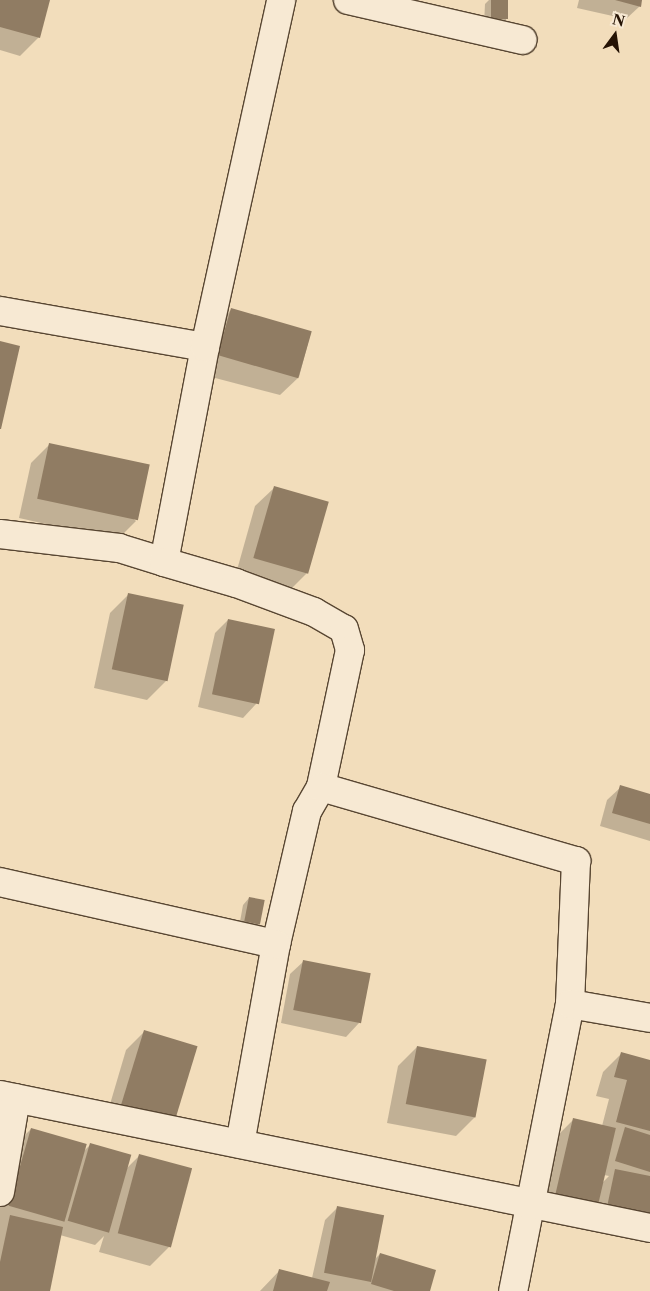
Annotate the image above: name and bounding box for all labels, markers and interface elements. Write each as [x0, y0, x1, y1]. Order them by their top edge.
north arrow [590, 10, 640, 60]
text: N [611, 10, 627, 31]

